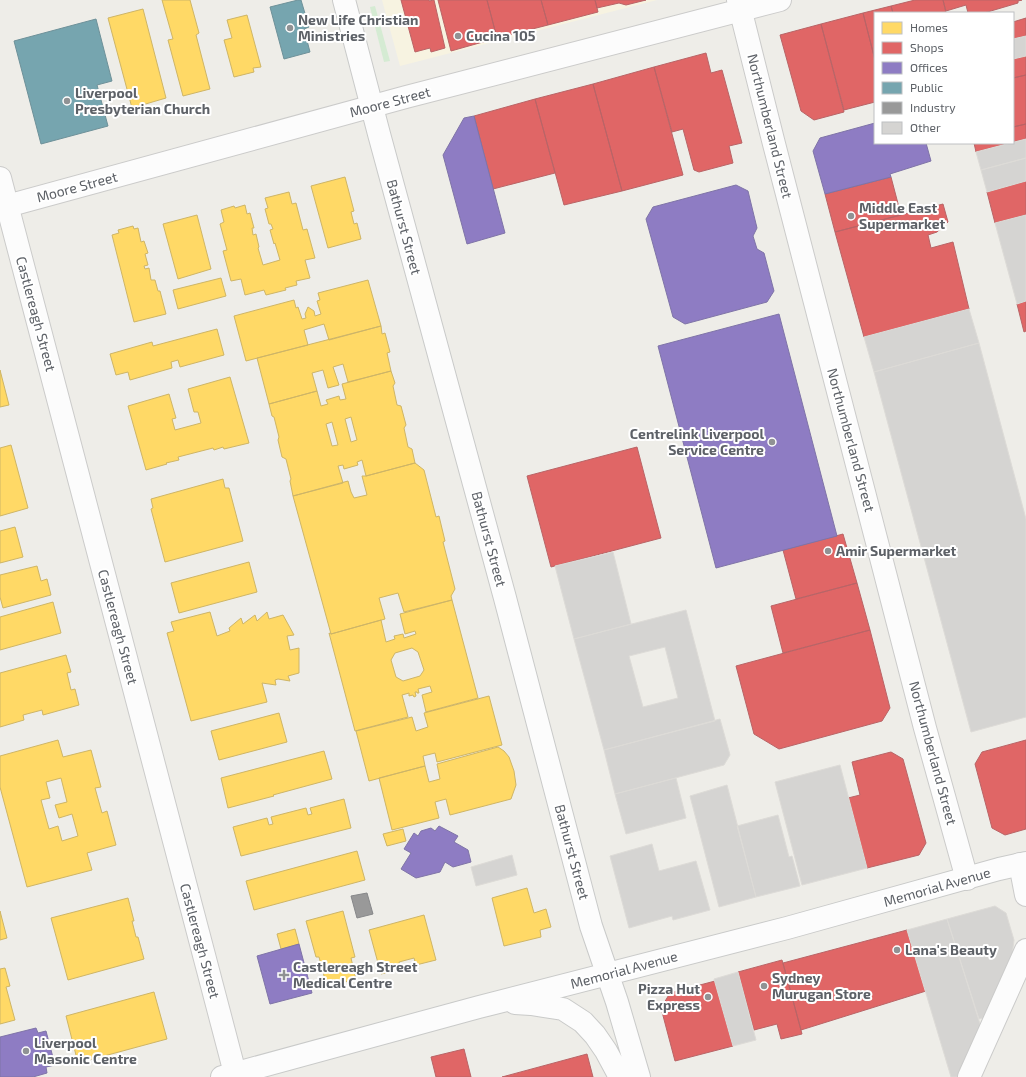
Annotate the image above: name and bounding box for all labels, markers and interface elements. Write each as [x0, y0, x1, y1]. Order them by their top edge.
place label: New Life Christian Ministries [298, 11, 418, 44]
legend [874, 12, 1014, 144]
text: Homes [910, 20, 948, 34]
marker: New Life Christian Ministries [285, 23, 295, 33]
place label: Cucina 105 [466, 27, 536, 44]
marker: Cucina 105 [453, 31, 463, 41]
text: Shops [910, 40, 944, 54]
street label: Northumberland Street [744, 52, 797, 200]
text: Offices [910, 60, 947, 74]
text: Public [910, 80, 943, 94]
street label: Moore Street [348, 83, 432, 120]
place label: Liverpool Presbyterian Church [75, 84, 210, 117]
marker: Liverpool Presbyterian Church [62, 96, 72, 106]
text: Industry [910, 100, 956, 114]
text: Other [910, 120, 941, 134]
street label: Moore Street [35, 168, 119, 205]
street label: Bathurst Street [384, 177, 425, 276]
place label: Middle East Supermarket [859, 199, 946, 232]
marker: Middle East Supermarket [846, 211, 856, 221]
street label: Castlereagh Street [13, 254, 60, 373]
street label: Northumberland Street [824, 366, 879, 514]
place label: Centrelink Liverpool Service Centre [630, 425, 764, 458]
marker: Centrelink Liverpool Service Centre [767, 437, 777, 447]
street label: Bathurst Street [469, 489, 510, 588]
place label: Amir Supermarket [836, 542, 957, 559]
marker: Amir Supermarket [823, 546, 833, 556]
street label: Castlereagh Street [95, 567, 142, 686]
street label: Northumberland Street [906, 679, 961, 827]
street label: Bathurst Street [552, 802, 593, 901]
street label: Memorial Avenue [882, 863, 992, 910]
street label: Castlereagh Street [177, 881, 224, 1000]
place label: Lana's Beauty [905, 941, 997, 958]
marker: Lana's Beauty [892, 945, 902, 955]
street label: Memorial Avenue [568, 947, 679, 992]
place label: Castlereagh Street Medical Centre [293, 958, 418, 991]
marker: Castlereagh Street Medical Centre [278, 969, 290, 981]
place label: Sydney Murugan Store [772, 969, 871, 1002]
place label: Pizza Hut Express [638, 980, 700, 1013]
marker: Sydney Murugan Store [759, 981, 769, 991]
marker: Pizza Hut Express [703, 992, 713, 1002]
place label: Liverpool Masonic Centre [34, 1034, 137, 1067]
marker: Liverpool Masonic Centre [21, 1046, 31, 1056]

